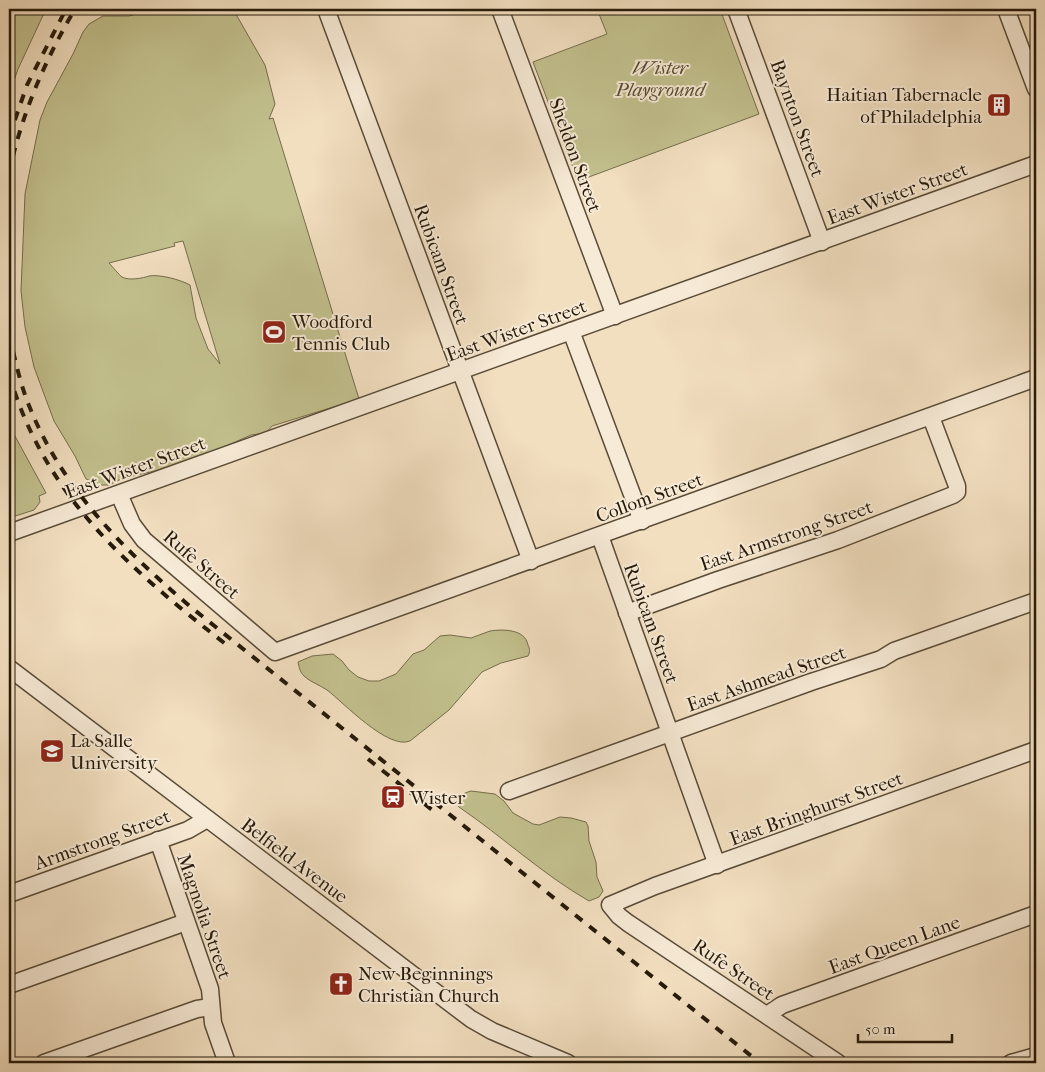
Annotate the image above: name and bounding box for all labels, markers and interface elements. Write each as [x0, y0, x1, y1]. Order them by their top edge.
park label: Wister Playground [614, 57, 707, 101]
street label: Baynton Street [766, 57, 829, 180]
place label: Haitian Tabernacle of Philadelphia [826, 84, 982, 128]
building icon: Haitian Tabernacle of Philadelphia [986, 92, 1012, 118]
street label: Sheldon Street [544, 95, 606, 216]
street label: East Wister Street [824, 158, 971, 230]
street label: Rubicam Street [409, 201, 473, 328]
street label: East Wister Street [443, 295, 590, 367]
place label: Woodford Tennis Club [291, 311, 390, 355]
sports icon: Woodford Tennis Club [261, 319, 287, 345]
street label: East Wister Street [62, 432, 209, 504]
street label: Collom Street [593, 468, 706, 527]
street label: East Armstrong Street [697, 496, 876, 576]
street label: Rufe Street [159, 526, 244, 604]
street label: Rubicam Street [619, 560, 683, 687]
street label: East Ashmead Street [684, 641, 849, 716]
place label: La Salle University [70, 730, 158, 774]
school or university icon: La Salle University [39, 738, 65, 764]
street label: East Bringhurst Street [727, 767, 906, 851]
station icon: Wister [380, 784, 406, 810]
place label: Wister [409, 787, 466, 809]
street label: Armstrong Street [31, 805, 173, 875]
street label: Belfield Avenue [237, 814, 352, 908]
street label: Magnolia Street [172, 851, 236, 982]
street label: East Queen Lane [826, 911, 963, 979]
street label: Rufe Street [688, 934, 779, 1005]
place label: New Beginnings Christian Church [358, 963, 500, 1007]
church icon: New Beginnings Christian Church [328, 971, 354, 997]
scale bar [858, 1012, 951, 1044]
text: 50 m [865, 1020, 896, 1038]

